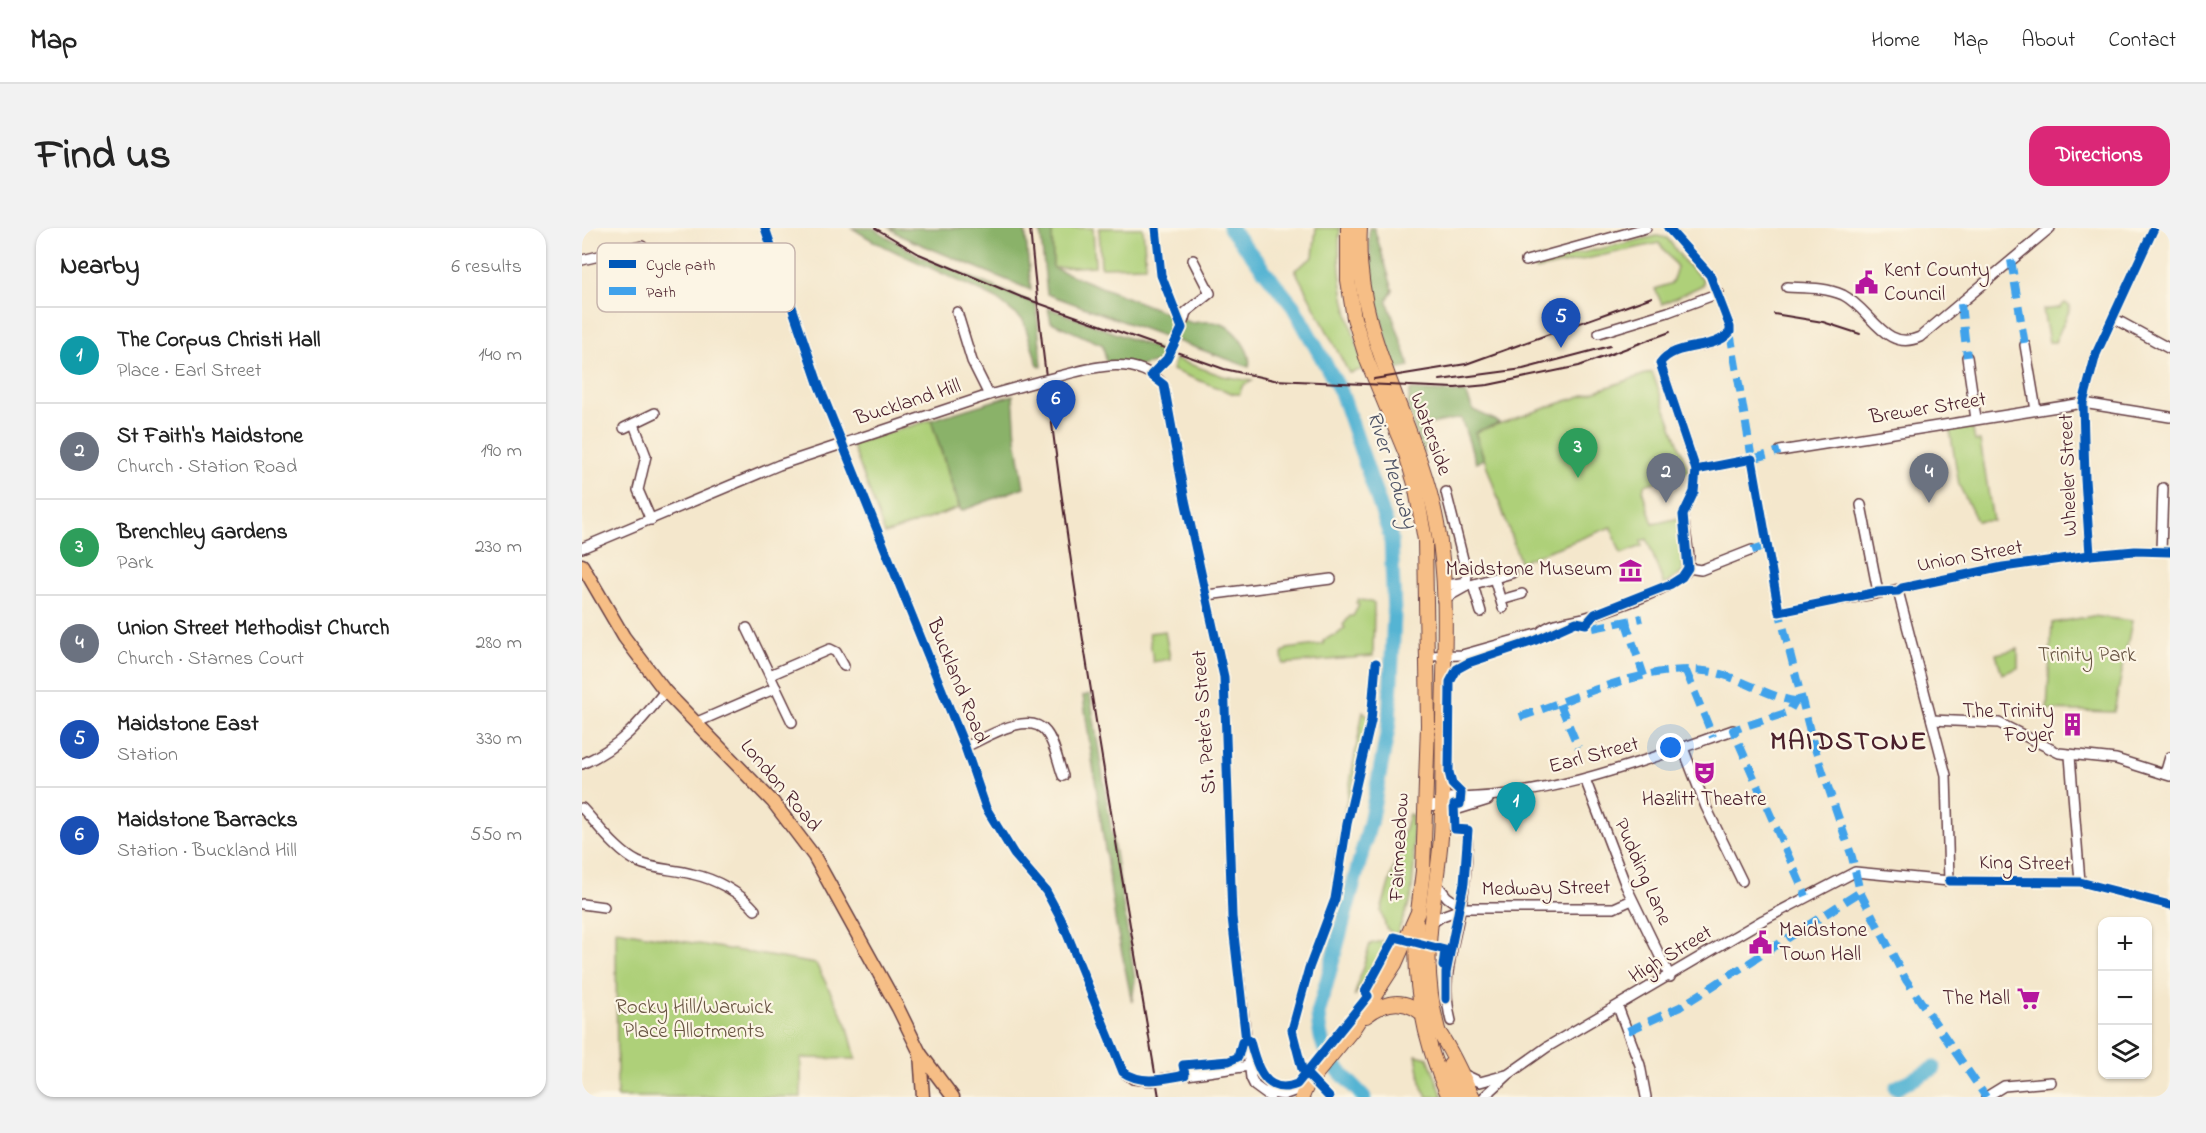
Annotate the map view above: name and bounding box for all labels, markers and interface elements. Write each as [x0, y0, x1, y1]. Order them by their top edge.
text: Map [30, 21, 77, 62]
text: Home [1871, 26, 1920, 56]
text: Map [1953, 26, 1988, 56]
text: About [2021, 26, 2075, 56]
text: Contact [2108, 26, 2176, 56]
text: Find us [36, 126, 171, 187]
button: Directions [2029, 126, 2170, 186]
legend [597, 243, 795, 312]
text: Nearby [60, 248, 139, 286]
text: 6 results [451, 253, 522, 282]
text: Cycle path [646, 254, 715, 278]
place label: Kent County Council [1884, 256, 1990, 310]
public building icon: Kent County Council [1853, 270, 1879, 296]
text: Path [646, 281, 676, 305]
pin: 5 [1542, 298, 1580, 348]
text: The Corpus Christi Hall [117, 325, 320, 357]
text: 1 [76, 341, 83, 370]
text: 140 m [478, 341, 522, 370]
text: Place · Earl Street [117, 357, 262, 386]
street label: Buckland Hill [850, 372, 965, 435]
pin: 6 [1036, 380, 1076, 430]
street label: Brewer Street [1866, 385, 1989, 433]
street label: Waterside [1401, 388, 1459, 480]
water label: River Medway [1357, 407, 1425, 533]
street label: Wheeler Street [2052, 413, 2086, 537]
text: St Faith's Maidstone [117, 421, 303, 453]
pin: 3 [1558, 428, 1598, 478]
text: 2 [75, 437, 84, 466]
text: 190 m [480, 437, 522, 466]
text: Church · Station Road [117, 453, 297, 482]
pin: 2 [1646, 454, 1686, 503]
pin: 4 [1910, 454, 1948, 503]
text: Brenchley Gardens [117, 517, 288, 549]
text: 3 [75, 533, 84, 562]
text: 230 m [475, 533, 522, 562]
street label: Union Street [1915, 533, 2025, 581]
text: Park [117, 549, 153, 578]
place label: Maidstone Museum [1446, 555, 1612, 585]
museum icon: Maidstone Museum [1617, 557, 1643, 583]
text: Union Street Methodist Church [117, 613, 389, 645]
street label: Buckland Road [918, 613, 996, 748]
text: 4 [75, 629, 84, 658]
text: 280 m [475, 629, 522, 658]
park label: Trinity Park [2038, 641, 2137, 673]
text: Church · Starnes Court [117, 645, 304, 674]
street label: St. Peter's Street [1185, 649, 1225, 795]
place label: The Trinity Foyer [1962, 697, 2054, 753]
text: Maidstone East [117, 709, 259, 741]
building icon: The Trinity Foyer [2059, 711, 2085, 737]
district label: MAIDSTONE [1770, 723, 1928, 762]
text: 5 [74, 725, 85, 754]
text: 330 m [476, 725, 522, 754]
street label: Earl Street [1546, 730, 1642, 782]
street label: London Road [732, 733, 828, 839]
your location [1656, 733, 1685, 762]
text: Station [117, 741, 178, 770]
theatre icon: Hazlitt Theatre [1691, 759, 1717, 785]
pin: 1 [1496, 782, 1536, 832]
place label: Hazlitt Theatre [1642, 785, 1767, 815]
street label: Fairmeadow [1382, 792, 1418, 903]
text: Maidstone Barracks [117, 805, 298, 837]
street label: Pudding Lane [1603, 814, 1679, 932]
text: 6 [75, 821, 84, 850]
text: 550 m [470, 821, 522, 850]
text: Station · Buckland Hill [117, 837, 297, 866]
street label: King Street [1979, 848, 2071, 882]
street label: Medway Street [1481, 873, 1611, 907]
place label: Maidstone Town Hall [1779, 916, 1868, 970]
map controls [2098, 917, 2152, 1079]
button: + [2098, 917, 2152, 971]
street label: High Street [1624, 918, 1720, 993]
public building icon: Maidstone Town Hall [1748, 930, 1774, 956]
button: − [2098, 971, 2152, 1025]
place label: The Mall [1942, 984, 2010, 1014]
supermarket icon: The Mall [2015, 986, 2041, 1012]
park label: Rocky Hill/Warwick Place Allotments [615, 993, 774, 1047]
button: layers [2098, 1025, 2152, 1079]

